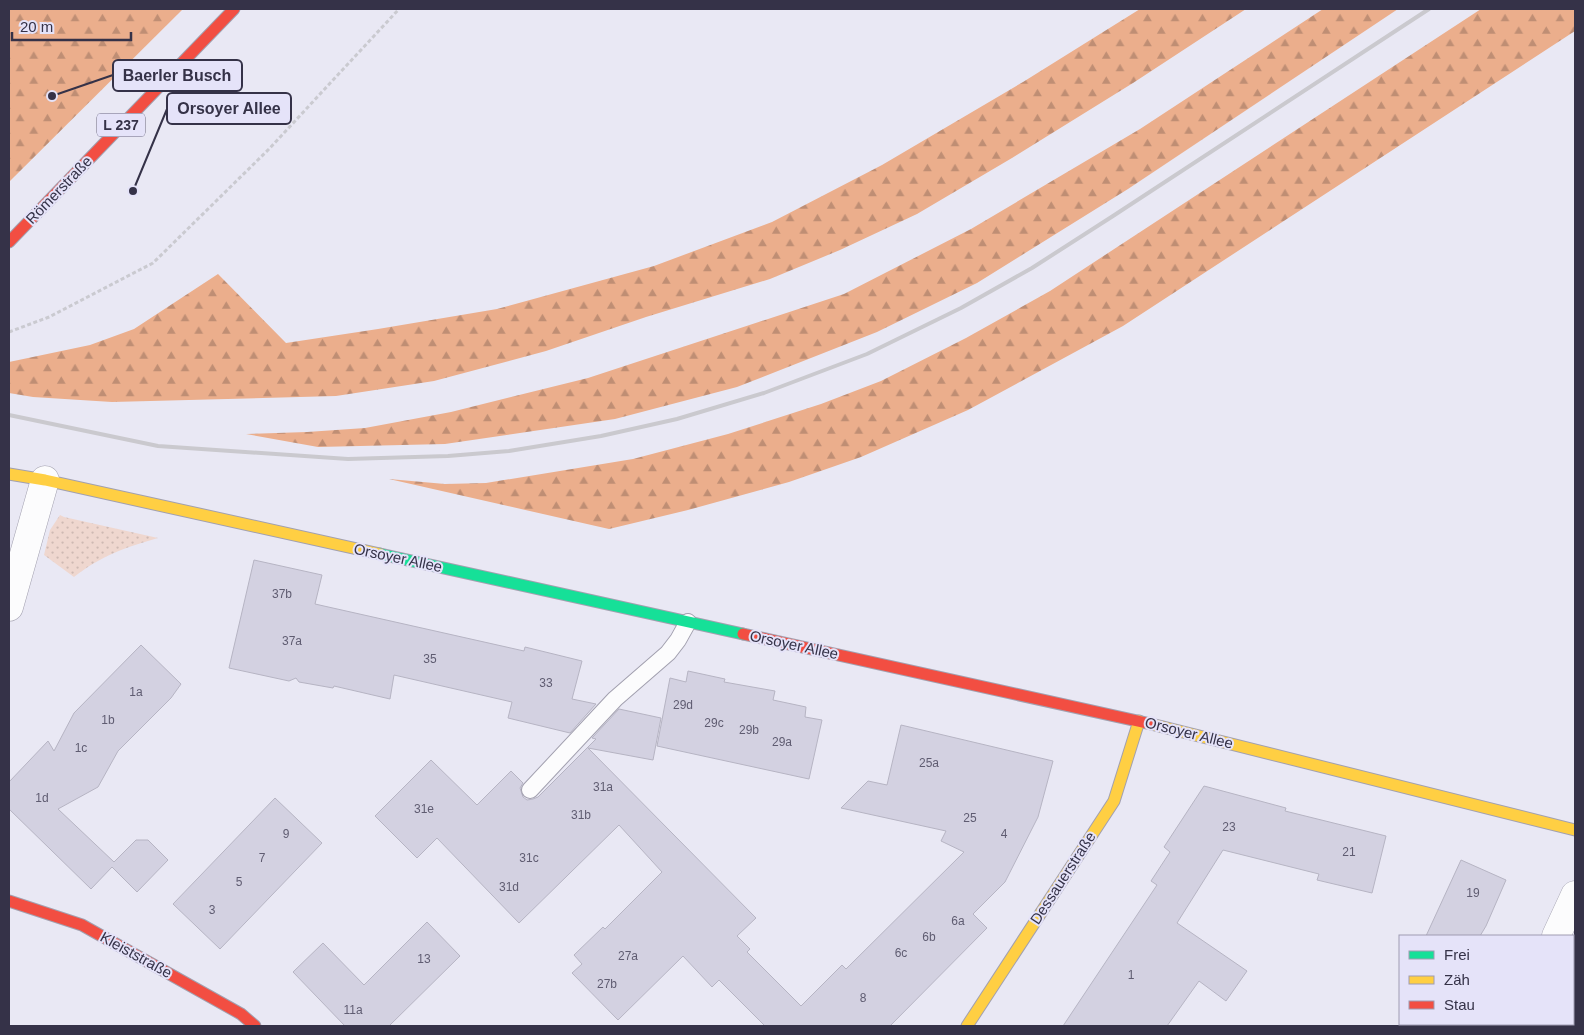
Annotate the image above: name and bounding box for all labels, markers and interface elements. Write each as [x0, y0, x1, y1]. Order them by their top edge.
scale bar [12, 10, 131, 42]
text: 20 m [20, 18, 53, 35]
callout: Baerler Busch [113, 60, 242, 91]
text: Baerler Busch [123, 67, 231, 84]
callout: Orsoyer Allee [167, 93, 291, 124]
text: Orsoyer Allee [177, 100, 281, 117]
road number: L 237 [97, 114, 145, 136]
street label: Römerstraße [22, 152, 95, 227]
street label: Orsoyer Allee [352, 540, 444, 575]
house number: 37b [272, 587, 292, 601]
street label: Orsoyer Allee [748, 627, 840, 662]
house number: 37a [282, 634, 302, 648]
house number: 35 [423, 652, 437, 666]
house number: 33 [539, 676, 553, 690]
house number: 1a [129, 685, 143, 699]
house number: 29d [673, 698, 693, 712]
house number: 1b [101, 713, 115, 727]
street label: Orsoyer Allee [1143, 713, 1235, 752]
house number: 29c [704, 716, 724, 730]
house number: 29b [739, 723, 759, 737]
house number: 29a [772, 735, 792, 749]
house number: 1c [75, 741, 87, 755]
house number: 25a [919, 756, 939, 770]
house number: 31a [593, 780, 613, 794]
house number: 1d [35, 791, 49, 805]
house number: 31e [414, 802, 434, 816]
house number: 31b [571, 808, 591, 822]
house number: 25 [963, 811, 977, 825]
house number: 23 [1222, 820, 1236, 834]
house number: 9 [283, 827, 290, 841]
house number: 4 [1001, 827, 1008, 841]
street label: Dessauerstraße [1026, 828, 1099, 927]
house number: 21 [1342, 845, 1356, 859]
house number: 7 [259, 851, 266, 865]
house number: 31c [519, 851, 539, 865]
house number: 5 [236, 875, 243, 889]
house number: 31d [499, 880, 519, 894]
house number: 19 [1466, 886, 1480, 900]
house number: 3 [209, 903, 216, 917]
house number: 6a [951, 914, 965, 928]
street label: Kleiststraße [97, 928, 175, 981]
house number: 6b [922, 930, 936, 944]
legend [1399, 935, 1574, 1025]
house number: 6c [895, 946, 907, 960]
text: Frei [1444, 946, 1470, 963]
house number: 27a [618, 949, 638, 963]
house number: 13 [417, 952, 431, 966]
house number: 1 [1128, 968, 1135, 982]
text: Zäh [1444, 971, 1470, 988]
house number: 27b [597, 977, 617, 991]
house number: 8 [860, 991, 867, 1005]
text: Stau [1444, 996, 1475, 1013]
house number: 11a [343, 1003, 363, 1017]

